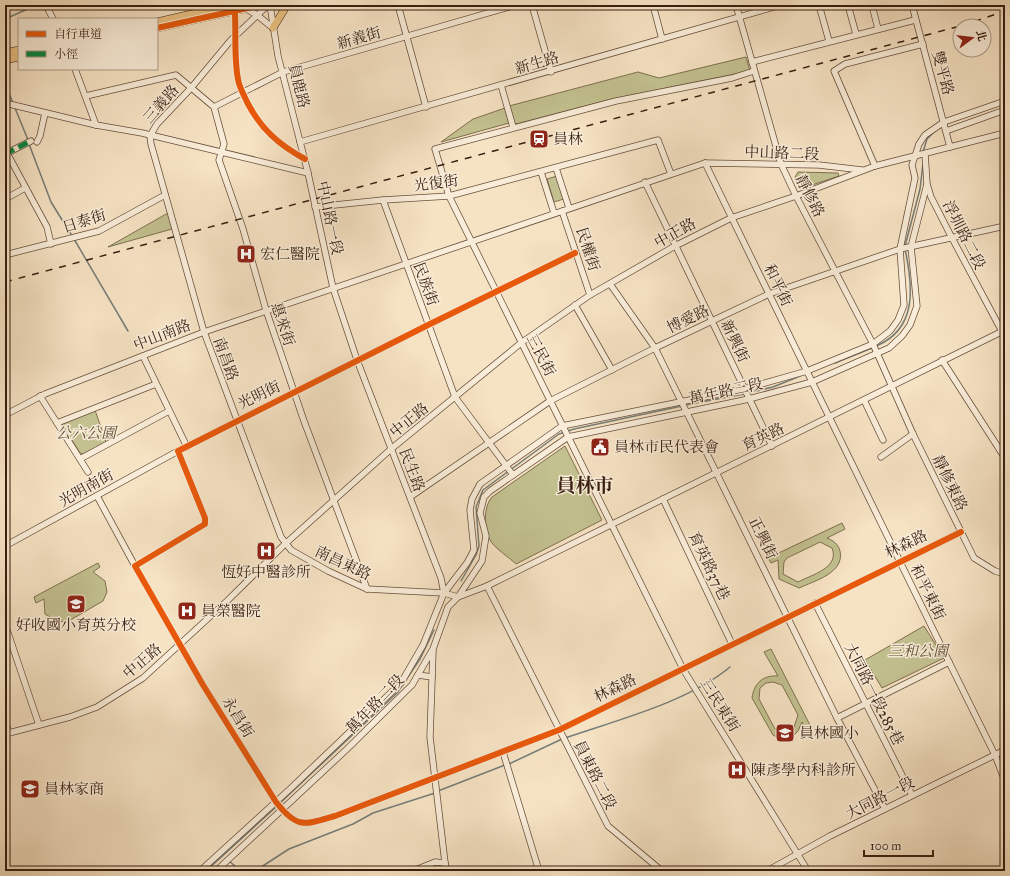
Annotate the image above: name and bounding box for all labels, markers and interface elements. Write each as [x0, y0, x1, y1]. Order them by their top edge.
legend [18, 18, 158, 70]
north arrow [952, 18, 992, 58]
street label: 新義街 [335, 23, 383, 53]
text: 自行車道 [54, 27, 102, 41]
text: 北 [973, 29, 989, 43]
text: 小徑 [54, 47, 78, 61]
street label: 新生路 [513, 48, 561, 78]
street label: 雙平路 [928, 49, 958, 97]
street label: 員鹿路 [285, 62, 313, 110]
street label: 三義路 [139, 81, 183, 127]
station icon: 員林 [528, 128, 550, 150]
place label: 員林 [553, 130, 583, 148]
street label: 中山路二段 [744, 143, 820, 163]
street label: 光復街 [413, 171, 459, 195]
street label: 靜修路 [792, 172, 828, 220]
street label: 中山路一段 [313, 179, 347, 257]
street label: 浮圳路二段 [939, 197, 989, 273]
street label: 日泰街 [60, 205, 108, 237]
street label: 中正路 [651, 214, 699, 252]
street label: 民權街 [572, 225, 604, 273]
hospital icon: 宏仁醫院 [235, 243, 257, 265]
place label: 宏仁醫院 [260, 245, 320, 263]
street label: 民族街 [410, 260, 442, 308]
street label: 和平街 [760, 261, 796, 309]
street label: 惠來街 [267, 300, 299, 348]
street label: 博愛路 [664, 301, 712, 337]
street label: 中山南路 [131, 316, 193, 354]
street label: 新興街 [717, 317, 753, 365]
street label: 三民街 [523, 331, 559, 379]
street label: 南昌路 [210, 335, 242, 383]
street label: 萬年路三段 [687, 374, 765, 408]
street label: 光明街 [235, 377, 283, 413]
street label: 中正路 [386, 399, 432, 441]
street label: 育英路 [739, 419, 787, 455]
park label: 公六公園 [56, 424, 118, 442]
public building icon: 員林市民代表會 [589, 436, 611, 458]
place label: 員林市民代表會 [614, 438, 719, 456]
street label: 民生路 [396, 446, 428, 494]
street label: 靜修東路 [929, 452, 971, 514]
street label: 光明南街 [55, 466, 117, 510]
district label: 員林市 [556, 474, 614, 497]
street label: 正興街 [745, 514, 781, 562]
street label: 林森路 [882, 526, 930, 562]
street label: 育英路37巷 [685, 529, 733, 603]
hospital icon: 恆好中醫診所 [255, 540, 277, 562]
street label: 南昌東路 [312, 542, 374, 584]
street label: 和平東街 [907, 561, 949, 623]
place label: 恆好中醫診所 [221, 563, 311, 581]
school or university icon: 好收國小育英分校 [65, 593, 87, 615]
hospital icon: 員榮醫院 [176, 600, 198, 622]
place label: 員榮醫院 [201, 602, 261, 620]
place label: 好收國小育英分校 [16, 616, 136, 634]
street label: 中正路 [119, 640, 165, 682]
street label: 大同路一段285巷 [840, 640, 908, 748]
park label: 三和公園 [888, 642, 950, 660]
street label: 林森路 [591, 670, 639, 706]
street label: 萬年路二段 [342, 671, 408, 737]
street label: 三民東街 [696, 675, 744, 735]
street label: 永昌街 [218, 693, 258, 741]
school or university icon: 員林國小 [774, 722, 796, 744]
place label: 員林國小 [799, 724, 859, 742]
street label: 員東路二段 [570, 737, 620, 813]
hospital icon: 陳彥學內科診所 [726, 759, 748, 781]
place label: 陳彥學內科診所 [751, 761, 856, 779]
street label: 大同路一段 [842, 773, 918, 823]
school or university icon: 員林家商 [19, 778, 41, 800]
place label: 員林家商 [44, 780, 104, 798]
scale bar [864, 832, 933, 858]
text: 100 m [870, 839, 901, 853]

